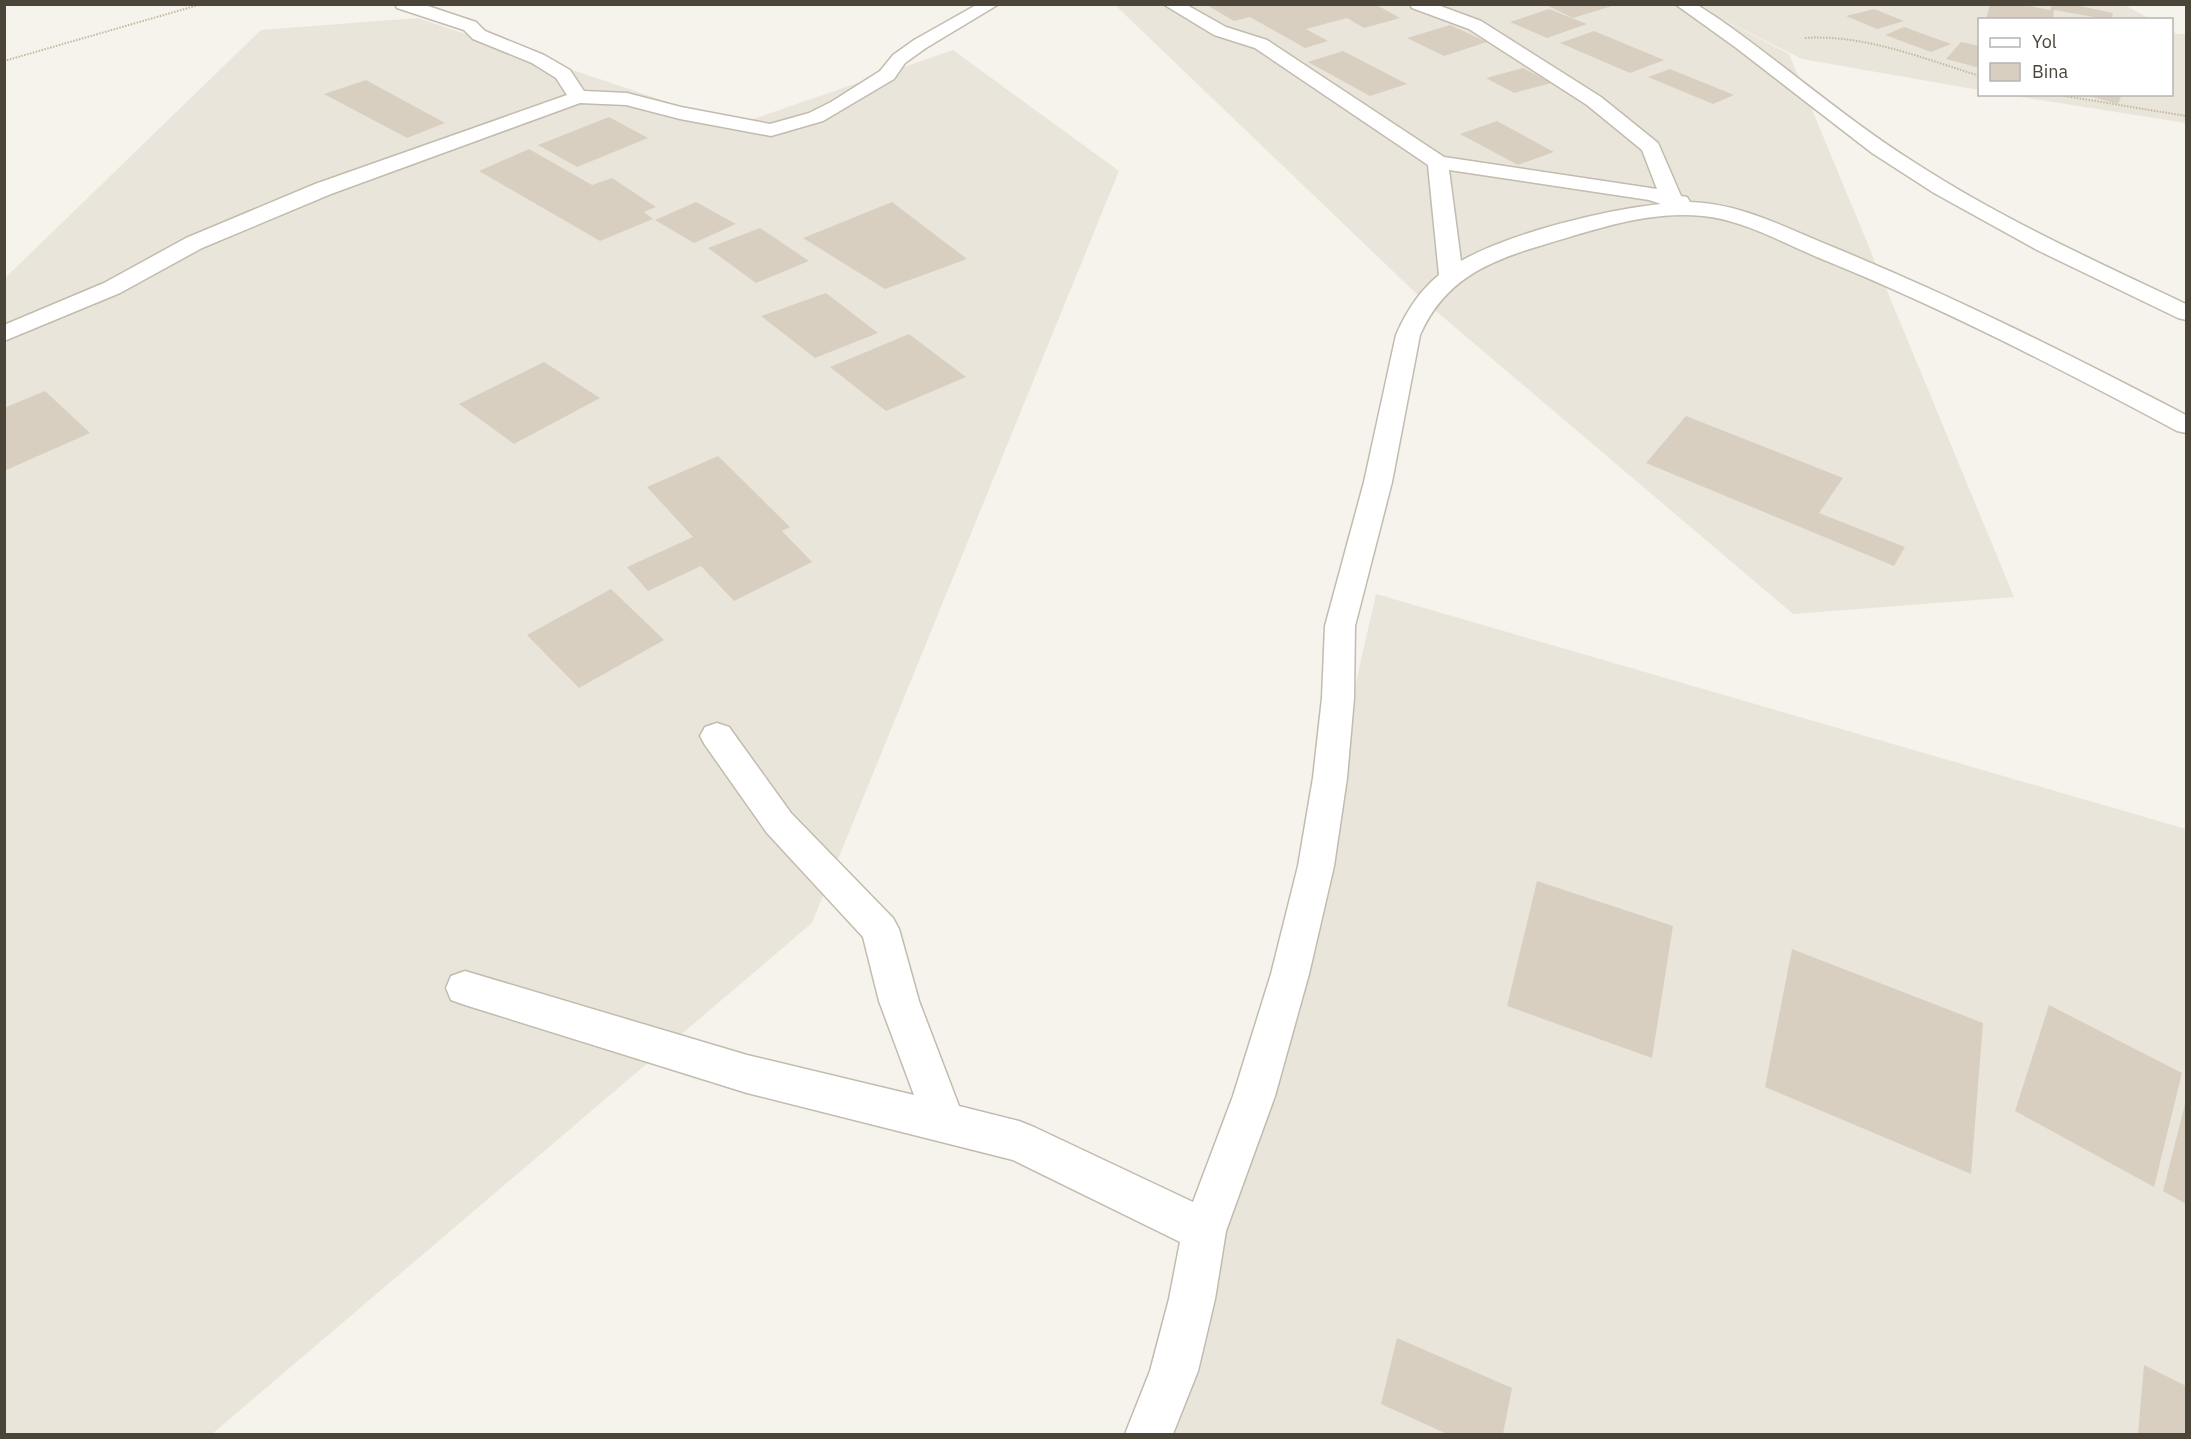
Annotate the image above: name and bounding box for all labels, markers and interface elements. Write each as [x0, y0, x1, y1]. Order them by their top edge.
legend [1978, 18, 2173, 96]
text: Yol [2032, 30, 2057, 53]
text: Bina [2032, 60, 2068, 83]

